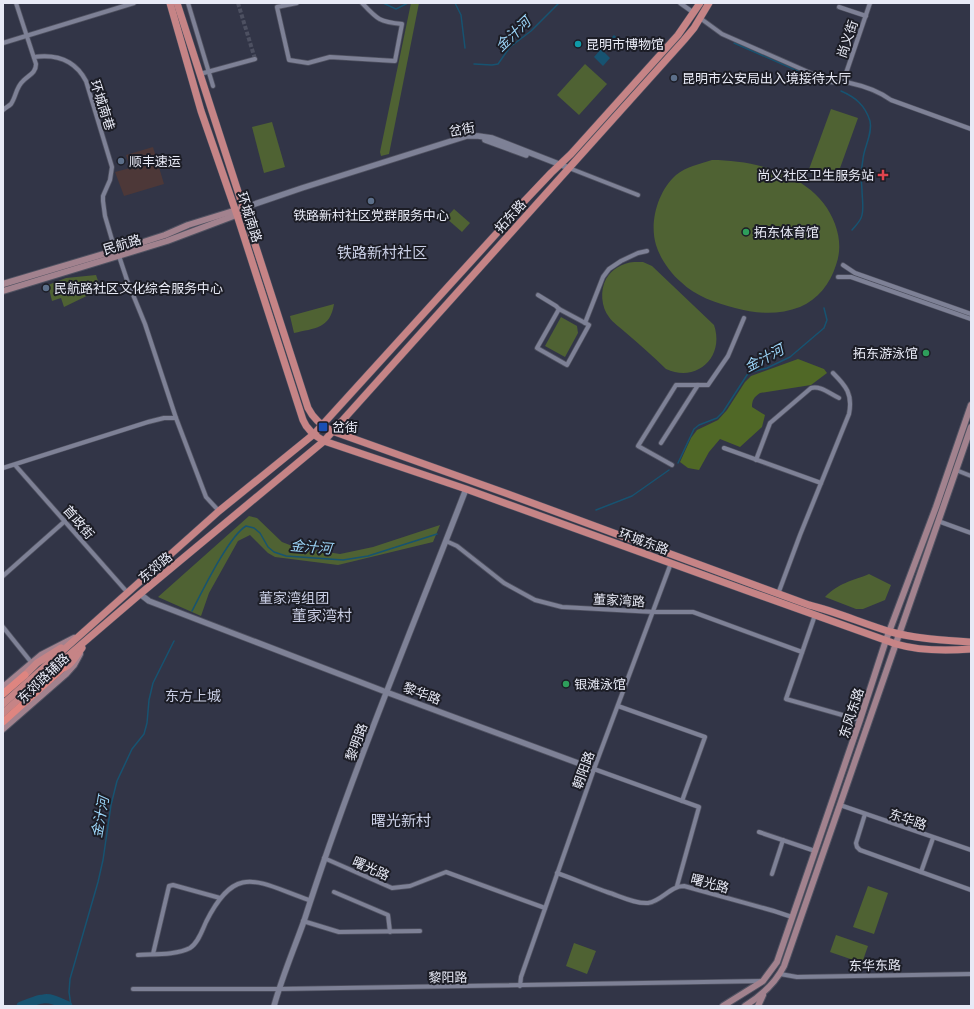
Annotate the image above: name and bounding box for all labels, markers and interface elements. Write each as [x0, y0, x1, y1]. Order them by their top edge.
water label: 金汁河 [491, 10, 537, 55]
street label: 尚义街 [832, 18, 862, 60]
place label: 昆明市博物馆 [586, 35, 664, 53]
marker: 昆明市博物馆 [573, 39, 583, 49]
place label: 昆明市公安局出入境接待大厅 [682, 69, 851, 87]
marker: 昆明市公安局出入境接待大厅 [669, 73, 679, 83]
street label: 环城南巷 [86, 77, 120, 133]
street label: 岔街 [448, 118, 476, 140]
place label: 顺丰速运 [129, 152, 181, 170]
marker: 顺丰速运 [116, 156, 126, 166]
place label: 尚义社区卫生服务站 [757, 166, 874, 184]
marker: 尚义社区卫生服务站 [877, 169, 889, 181]
street label: 环城南路 [233, 189, 267, 245]
street label: 拓东路 [490, 195, 530, 237]
marker: 铁路新村社区党群服务中心 [366, 196, 376, 206]
place label: 铁路新村社区党群服务中心 [293, 206, 449, 224]
place label: 拓东体育馆 [754, 223, 819, 241]
marker: 拓东体育馆 [741, 227, 751, 237]
street label: 民航路 [101, 230, 143, 258]
district label: 铁路新村社区 [337, 242, 427, 262]
place label: 民航路社区文化综合服务中心 [54, 279, 223, 297]
marker: 民航路社区文化综合服务中心 [41, 283, 51, 293]
water label: 金汁河 [741, 338, 789, 376]
place label: 拓东游泳馆 [853, 344, 918, 362]
marker: 拓东游泳馆 [921, 348, 931, 358]
place label: 岔街 [332, 418, 358, 436]
marker: 岔街 [317, 421, 329, 433]
street label: 首政街 [59, 501, 99, 543]
street label: 环城东路 [616, 524, 672, 558]
water label: 金汁河 [289, 535, 336, 558]
street label: 东郊路 [134, 548, 176, 586]
district label: 董家湾组团 [259, 588, 329, 607]
street label: 董家湾路 [593, 590, 645, 610]
district label: 董家湾村 [292, 605, 352, 625]
street label: 东郊路辅路 [13, 649, 73, 707]
place label: 银滩泳馆 [574, 675, 626, 693]
street label: 黎华路 [401, 678, 443, 708]
marker: 银滩泳馆 [561, 679, 571, 689]
street label: 东风东路 [834, 685, 868, 741]
district label: 东方上城 [165, 686, 221, 705]
street label: 黎明路 [341, 721, 371, 763]
street label: 朝阳路 [568, 749, 598, 791]
water label: 金汁河 [87, 792, 113, 839]
street label: 东华路 [887, 804, 929, 834]
district label: 曙光新村 [371, 810, 431, 830]
street label: 曙光路 [350, 852, 392, 884]
street label: 曙光路 [689, 869, 731, 897]
street label: 东华东路 [849, 956, 901, 974]
street label: 黎阳路 [428, 968, 468, 986]

